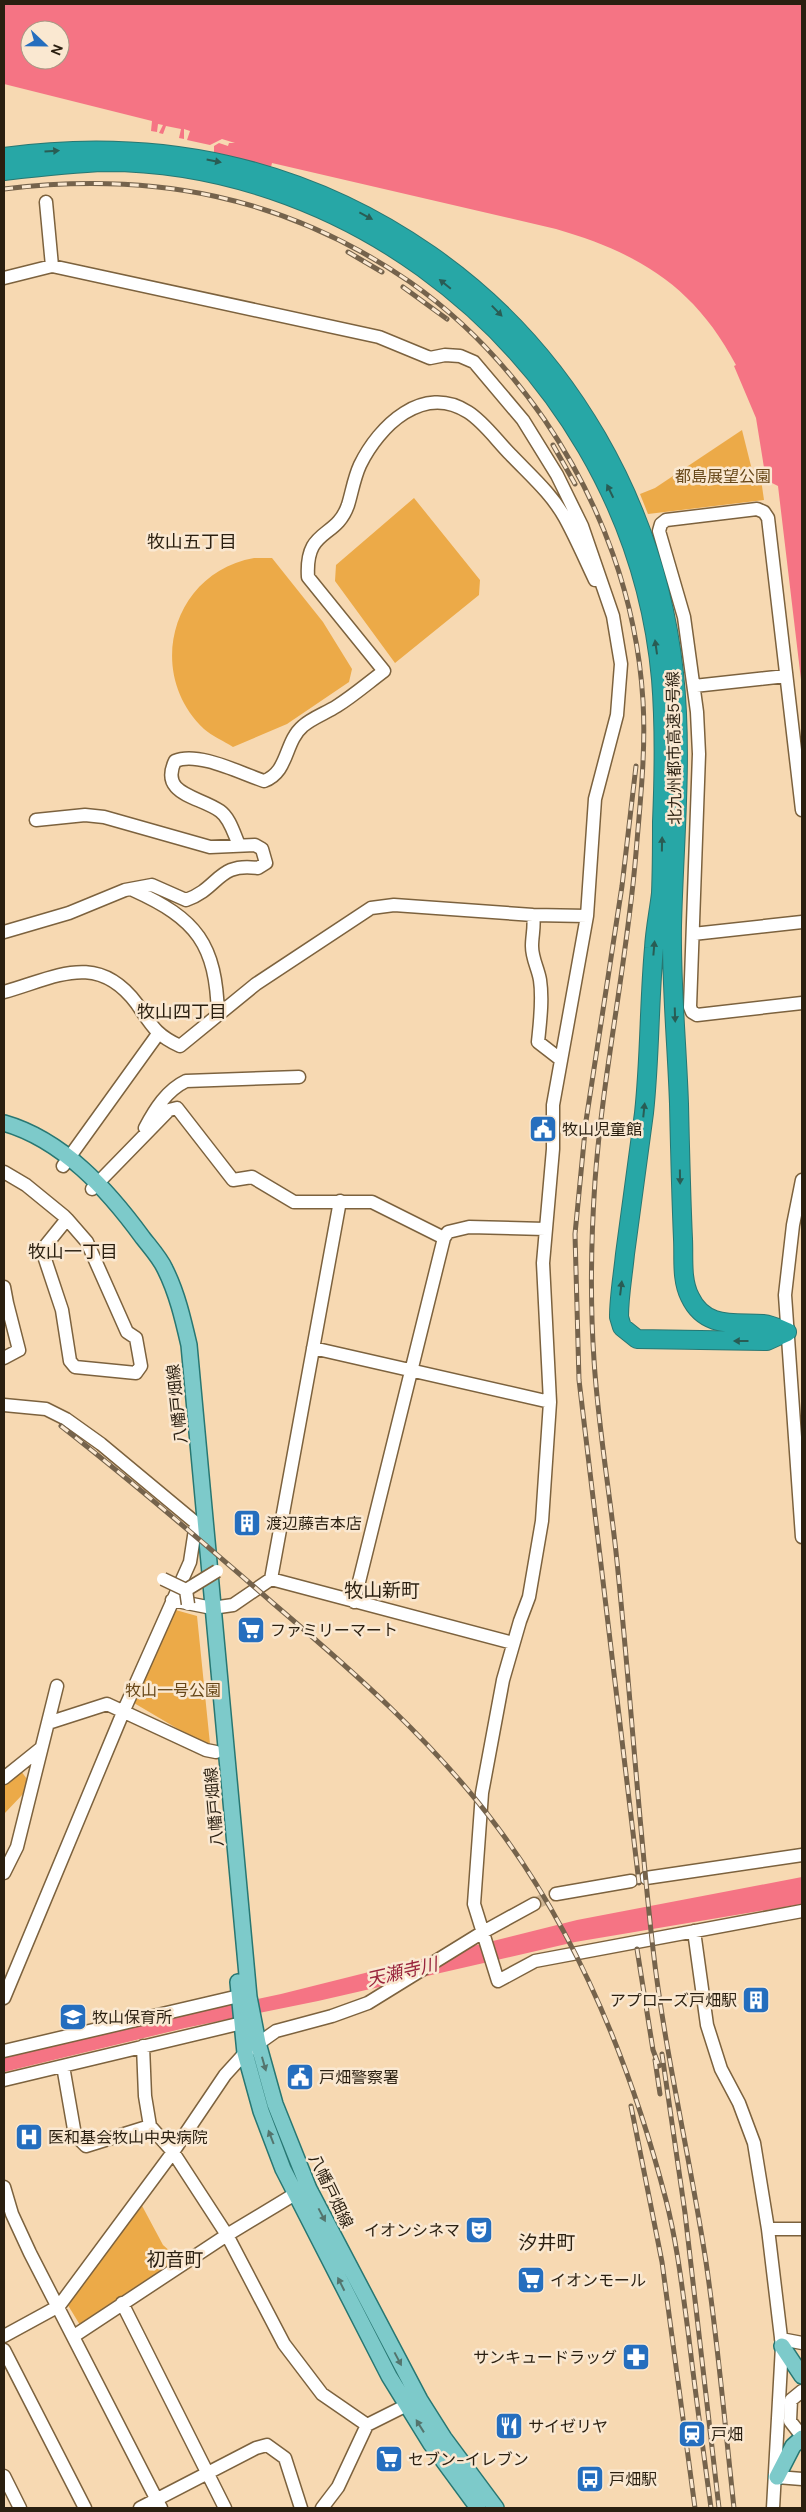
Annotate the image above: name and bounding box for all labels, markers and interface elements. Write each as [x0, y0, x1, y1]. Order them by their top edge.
north arrow [20, 20, 70, 70]
text: N [47, 42, 67, 58]
one-way arrow [44, 146, 60, 154]
one-way arrow [206, 157, 221, 165]
one-way arrow [359, 212, 373, 220]
one-way arrow [438, 279, 451, 290]
one-way arrow [491, 305, 503, 317]
park label: 都島展望公園 [675, 466, 771, 487]
one-way arrow [606, 484, 614, 499]
district label: 牧山五丁目 [147, 530, 237, 554]
one-way arrow [652, 638, 660, 654]
street label: 北九州都市高速5号線 [662, 671, 686, 825]
one-way arrow [658, 835, 666, 851]
one-way arrow [650, 939, 658, 955]
district label: 牧山四丁目 [137, 1000, 227, 1024]
one-way arrow [672, 1007, 680, 1023]
one-way arrow [640, 1102, 648, 1118]
public building icon: 牧山児童館 [528, 1114, 558, 1144]
place label: 牧山児童館 [562, 1119, 642, 1140]
one-way arrow [676, 1169, 684, 1185]
district label: 牧山一丁目 [28, 1240, 118, 1264]
one-way arrow [617, 1280, 625, 1296]
one-way arrow [732, 1337, 748, 1345]
street label: 八幡戸畑線 [162, 1363, 192, 1445]
building icon: 渡辺藤吉本店 [232, 1508, 262, 1538]
place label: 渡辺藤吉本店 [266, 1513, 362, 1534]
district label: 牧山新町 [344, 1578, 420, 1603]
supermarket icon: ファミリーマート [236, 1615, 266, 1645]
place label: ファミリーマート [270, 1620, 398, 1641]
park label: 牧山一号公園 [125, 1680, 221, 1701]
street label: 八幡戸畑線 [200, 1766, 228, 1848]
water label: 天瀬寺川 [364, 1952, 442, 1992]
building icon: アプローズ戸畑駅 [741, 1985, 771, 2015]
place label: アプローズ戸畑駅 [610, 1990, 737, 2011]
school or university icon: 牧山保育所 [58, 2002, 88, 2032]
place label: 牧山保育所 [92, 2007, 172, 2028]
one-way arrow [260, 2056, 268, 2071]
public building icon: 戸畑警察署 [285, 2062, 315, 2092]
place label: 戸畑警察署 [319, 2067, 399, 2088]
hospital icon: 医和基会牧山中央病院 [14, 2122, 44, 2152]
place label: 医和基会牧山中央病院 [48, 2127, 208, 2148]
one-way arrow [267, 2129, 275, 2144]
street label: 八幡戸畑線 [304, 2150, 358, 2232]
one-way arrow [318, 2208, 326, 2222]
theatre icon: イオンシネマ [464, 2215, 494, 2245]
place label: イオンシネマ [364, 2220, 460, 2241]
district label: 汐井町 [518, 2230, 576, 2255]
district label: 初音町 [146, 2247, 204, 2272]
supermarket icon: イオンモール [516, 2265, 546, 2295]
place label: イオンモール [550, 2270, 646, 2291]
one-way arrow [337, 2276, 345, 2291]
pharmacy icon: サンキュードラッグ [621, 2342, 651, 2372]
place label: サンキュードラッグ [473, 2347, 617, 2368]
one-way arrow [394, 2351, 402, 2366]
restaurant icon: サイゼリヤ [494, 2411, 524, 2441]
place label: サイゼリヤ [528, 2416, 608, 2437]
one-way arrow [415, 2419, 424, 2432]
station icon: 戸畑 [677, 2419, 707, 2449]
place label: 戸畑 [711, 2424, 743, 2445]
supermarket icon: セブン-イレブン [374, 2444, 404, 2474]
place label: セブン-イレブン [408, 2449, 529, 2470]
bus stop icon: 戸畑駅 [575, 2464, 605, 2494]
place label: 戸畑駅 [609, 2469, 657, 2490]

